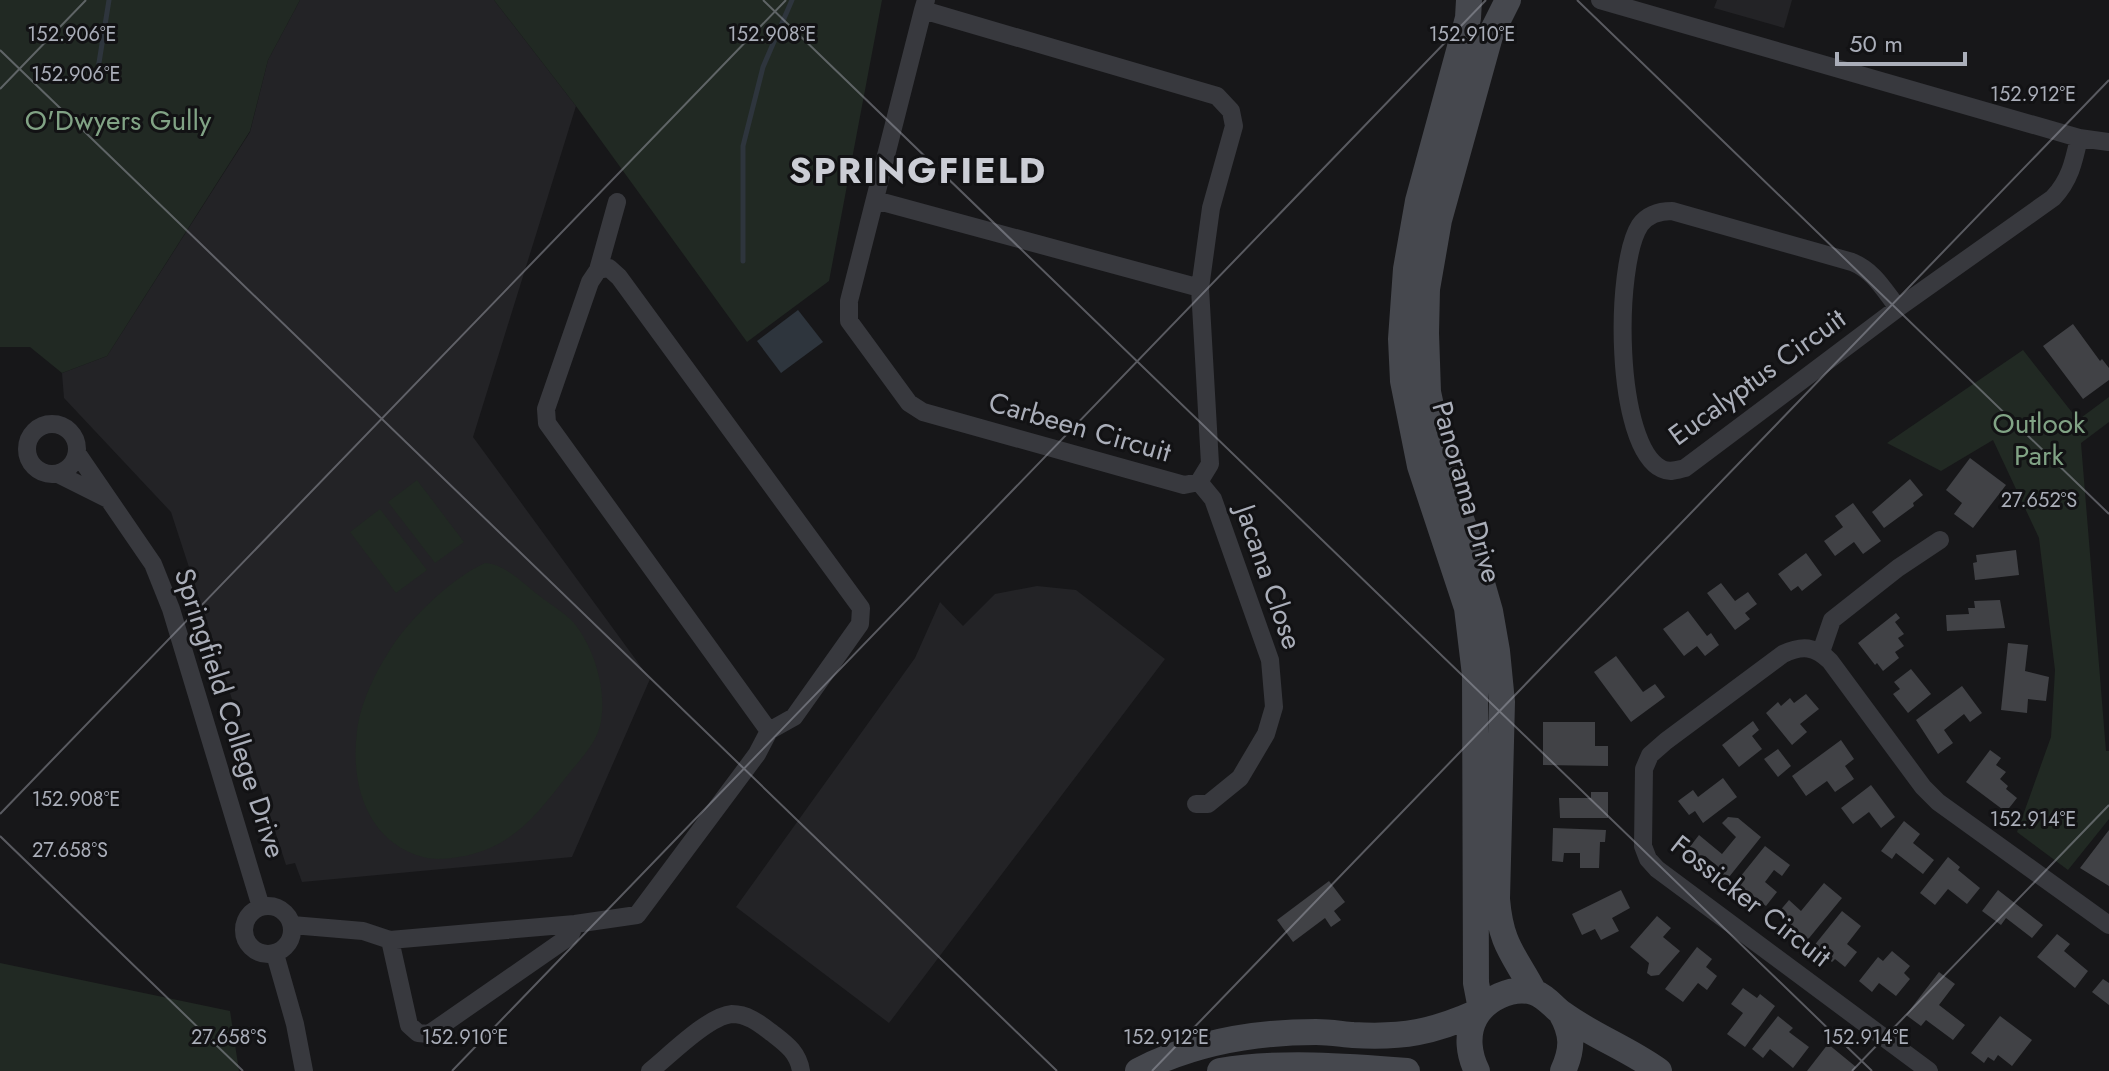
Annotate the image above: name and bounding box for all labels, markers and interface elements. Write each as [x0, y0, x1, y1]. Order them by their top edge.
scale bar [1837, 16, 1965, 66]
text: 152.906°E [27, 20, 117, 49]
text: 152.908°E [728, 20, 816, 49]
text: 152.910°E [1429, 20, 1515, 49]
text: 50 m [1849, 26, 1903, 61]
text: 152.906°E [31, 60, 121, 89]
text: 152.912°E [1990, 80, 2076, 109]
park label: O'Dwyers Gully [25, 100, 212, 141]
district label: SPRINGFIELD [789, 144, 1047, 196]
street label: Eucalyptus Circuit [1660, 298, 1854, 455]
street label: Carbeen Circuit [984, 381, 1176, 473]
street label: Panorama Drive [1422, 396, 1512, 588]
park label: Outlook Park [1993, 403, 2086, 476]
text: 27.652°S [2001, 486, 2077, 515]
street label: Jacana Close [1224, 496, 1313, 655]
street label: Springfield College Drive [164, 563, 296, 863]
text: 152.908°E [32, 785, 120, 814]
text: 152.914°E [1990, 805, 2076, 834]
street label: Fossicker Circuit [1662, 825, 1840, 977]
text: 27.658°S [32, 836, 108, 865]
text: 27.658°S [191, 1023, 267, 1052]
text: 152.910°E [422, 1023, 508, 1052]
text: 152.912°E [1123, 1023, 1209, 1052]
text: 152.914°E [1823, 1023, 1909, 1052]

